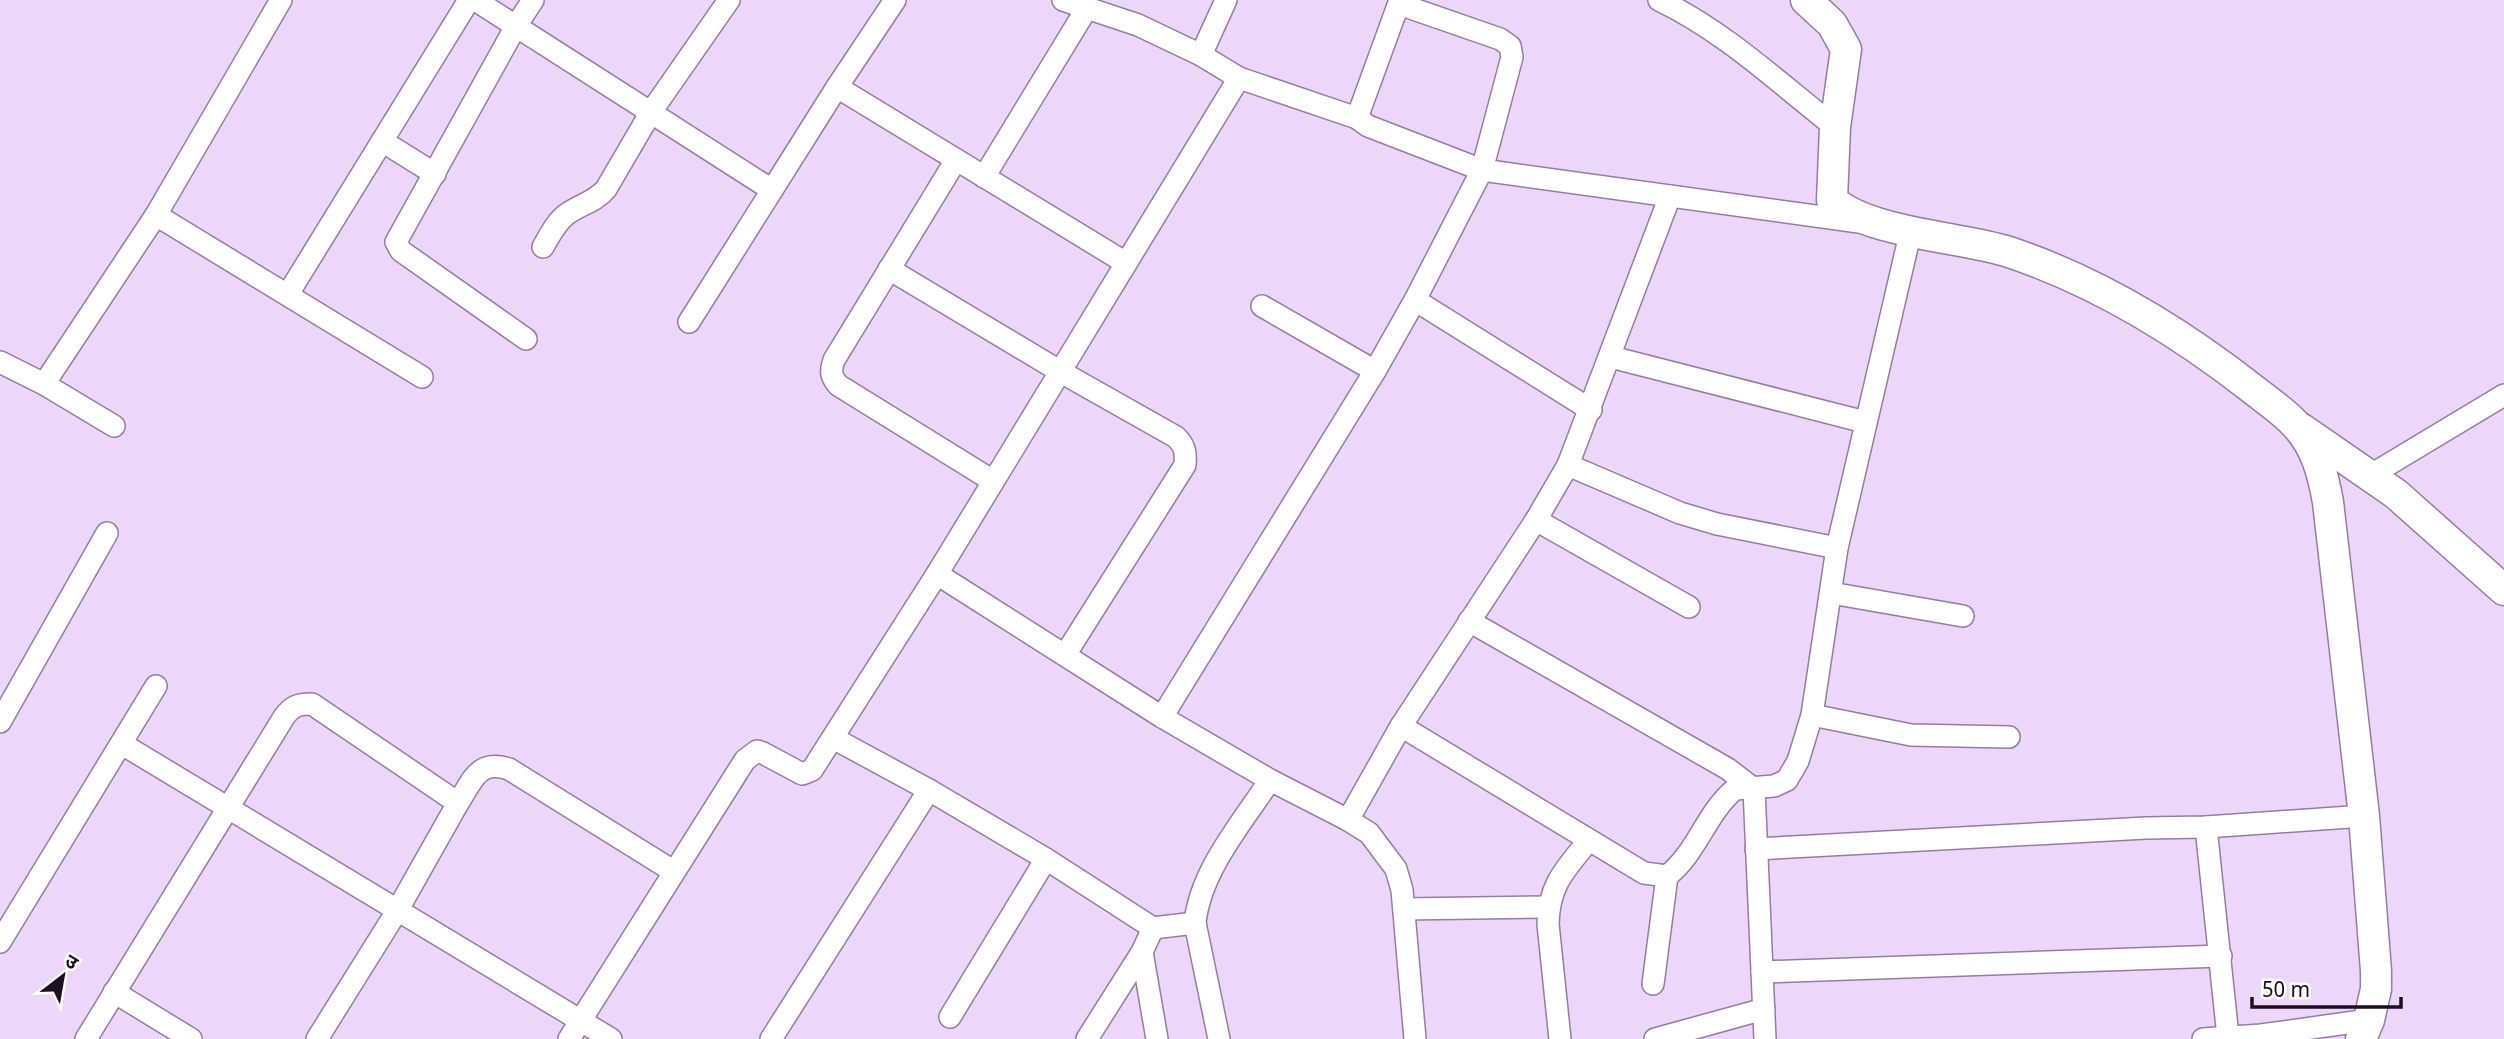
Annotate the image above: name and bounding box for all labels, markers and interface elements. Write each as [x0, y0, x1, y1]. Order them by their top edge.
north arrow [28, 941, 98, 1011]
text: उ [59, 950, 82, 978]
scale bar [2252, 965, 2401, 1009]
text: 50 m [2262, 978, 2310, 1006]

